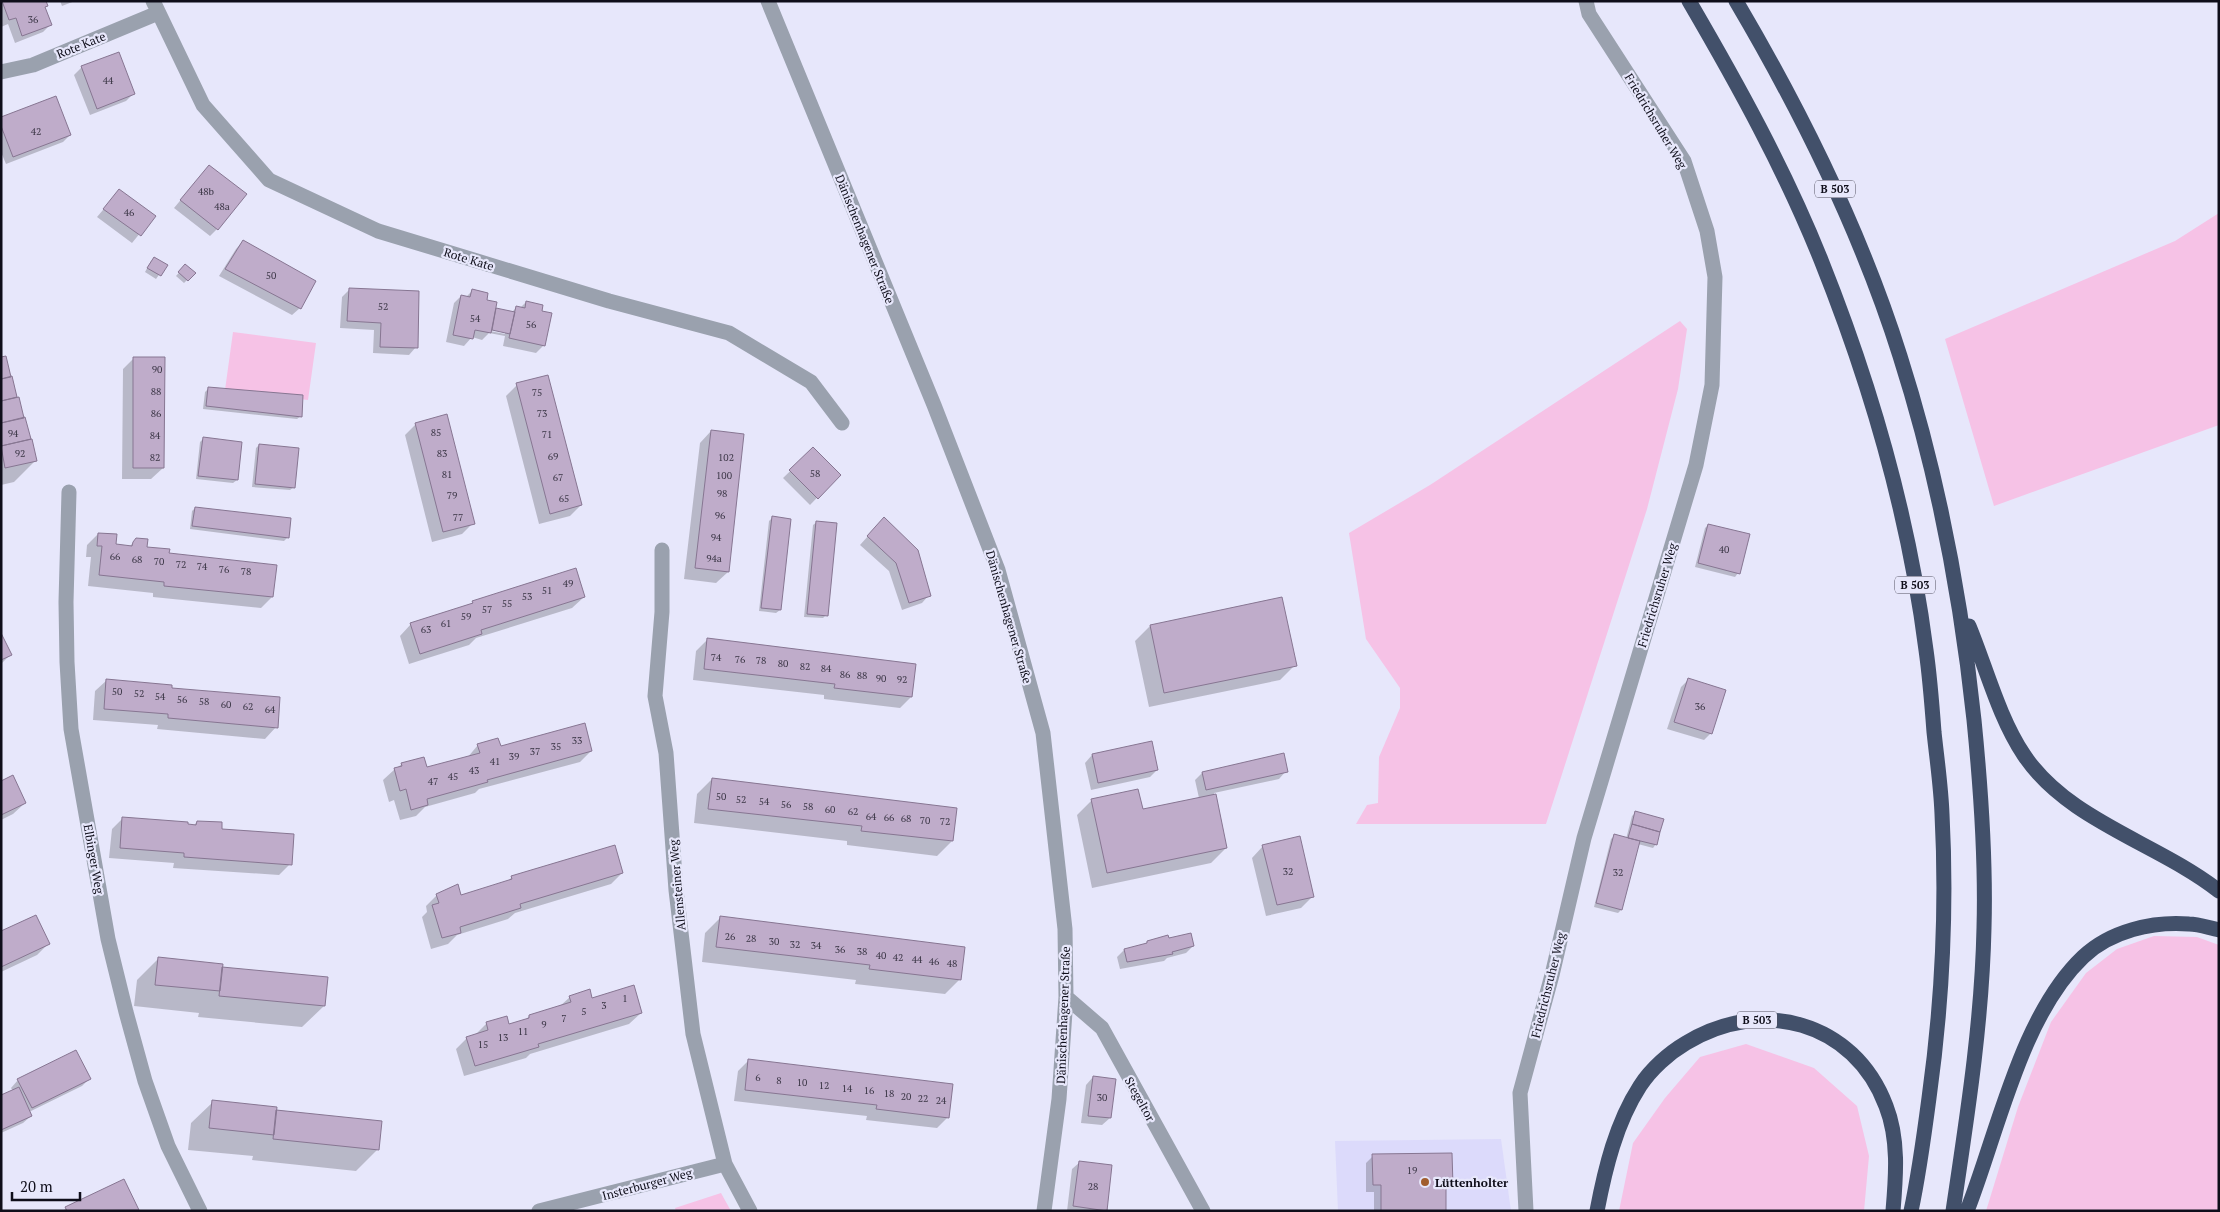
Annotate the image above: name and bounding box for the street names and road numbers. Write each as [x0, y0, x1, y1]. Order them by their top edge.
street label: Rote Kate [54, 28, 108, 62]
street label: Friedrichsruher Weg [1622, 71, 1691, 172]
street label: Dänischenhagener Straße [832, 172, 898, 306]
road number: B 503 [1815, 180, 1855, 198]
street label: Rote Kate [442, 244, 496, 274]
street label: Friedrichsruher Weg [1634, 540, 1680, 649]
street label: Dänischenhagener Straße [983, 549, 1035, 685]
road number: B 503 [1895, 576, 1935, 594]
street label: Elbinger Weg [80, 823, 108, 896]
street label: Allensteiner Weg [665, 838, 688, 931]
street label: Friedrichsruher Weg [1528, 930, 1569, 1039]
street label: Dänischenhagener Straße [1053, 946, 1073, 1084]
road number: B 503 [1737, 1012, 1777, 1028]
street label: Stegeltor [1122, 1074, 1159, 1124]
street label: Insterburger Weg [600, 1165, 694, 1203]

